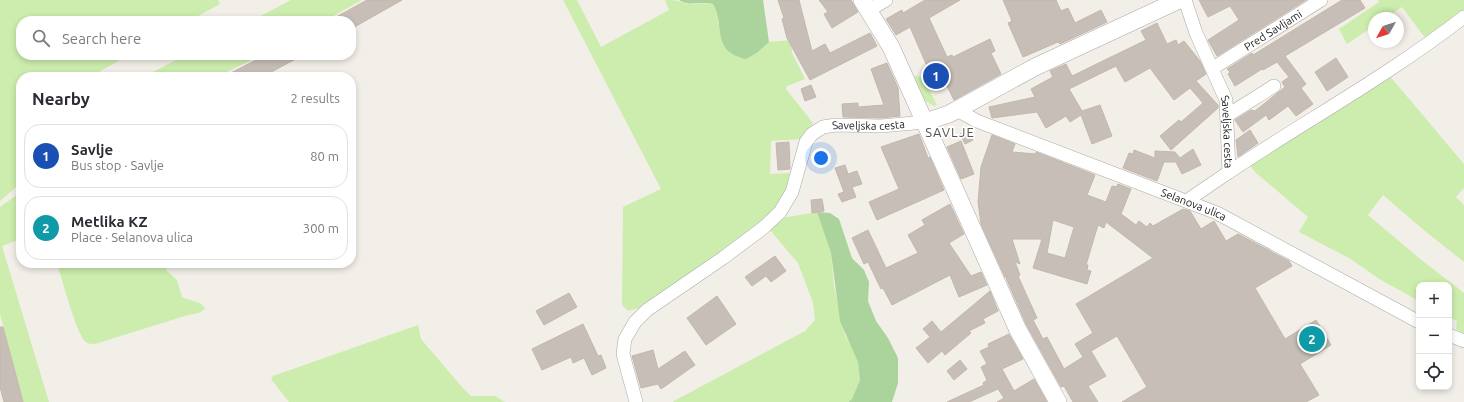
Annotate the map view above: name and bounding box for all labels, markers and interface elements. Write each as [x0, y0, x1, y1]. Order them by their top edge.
street label: Pred Savljami [1242, 8, 1304, 53]
north arrow [1368, 12, 1404, 48]
search box [16, 16, 356, 60]
icon: search [30, 27, 52, 49]
text: Search here [62, 30, 141, 47]
pin: 1 [923, 61, 949, 91]
text: Nearby [32, 89, 90, 108]
text: 2 results [290, 91, 340, 105]
street label: Saveljska cesta [1219, 93, 1235, 168]
street label: Saveljska cesta [831, 118, 905, 132]
district label: SAVLJE [925, 125, 975, 139]
text: Savlje [71, 141, 113, 158]
your location [811, 148, 831, 168]
text: 1 [42, 149, 50, 163]
text: 80 m [310, 149, 339, 163]
text: Bus stop · Savlje [71, 158, 164, 172]
street label: Selanova ulica [1159, 186, 1228, 223]
text: Metlika KZ [71, 213, 147, 230]
text: 2 [42, 221, 50, 235]
text: 300 m [303, 221, 339, 235]
text: Place · Selanova ulica [71, 230, 193, 244]
map controls [1416, 282, 1452, 390]
button: + [1416, 282, 1452, 318]
button: − [1416, 318, 1452, 354]
pin: 2 [1299, 324, 1325, 354]
button: locate [1416, 354, 1452, 390]

